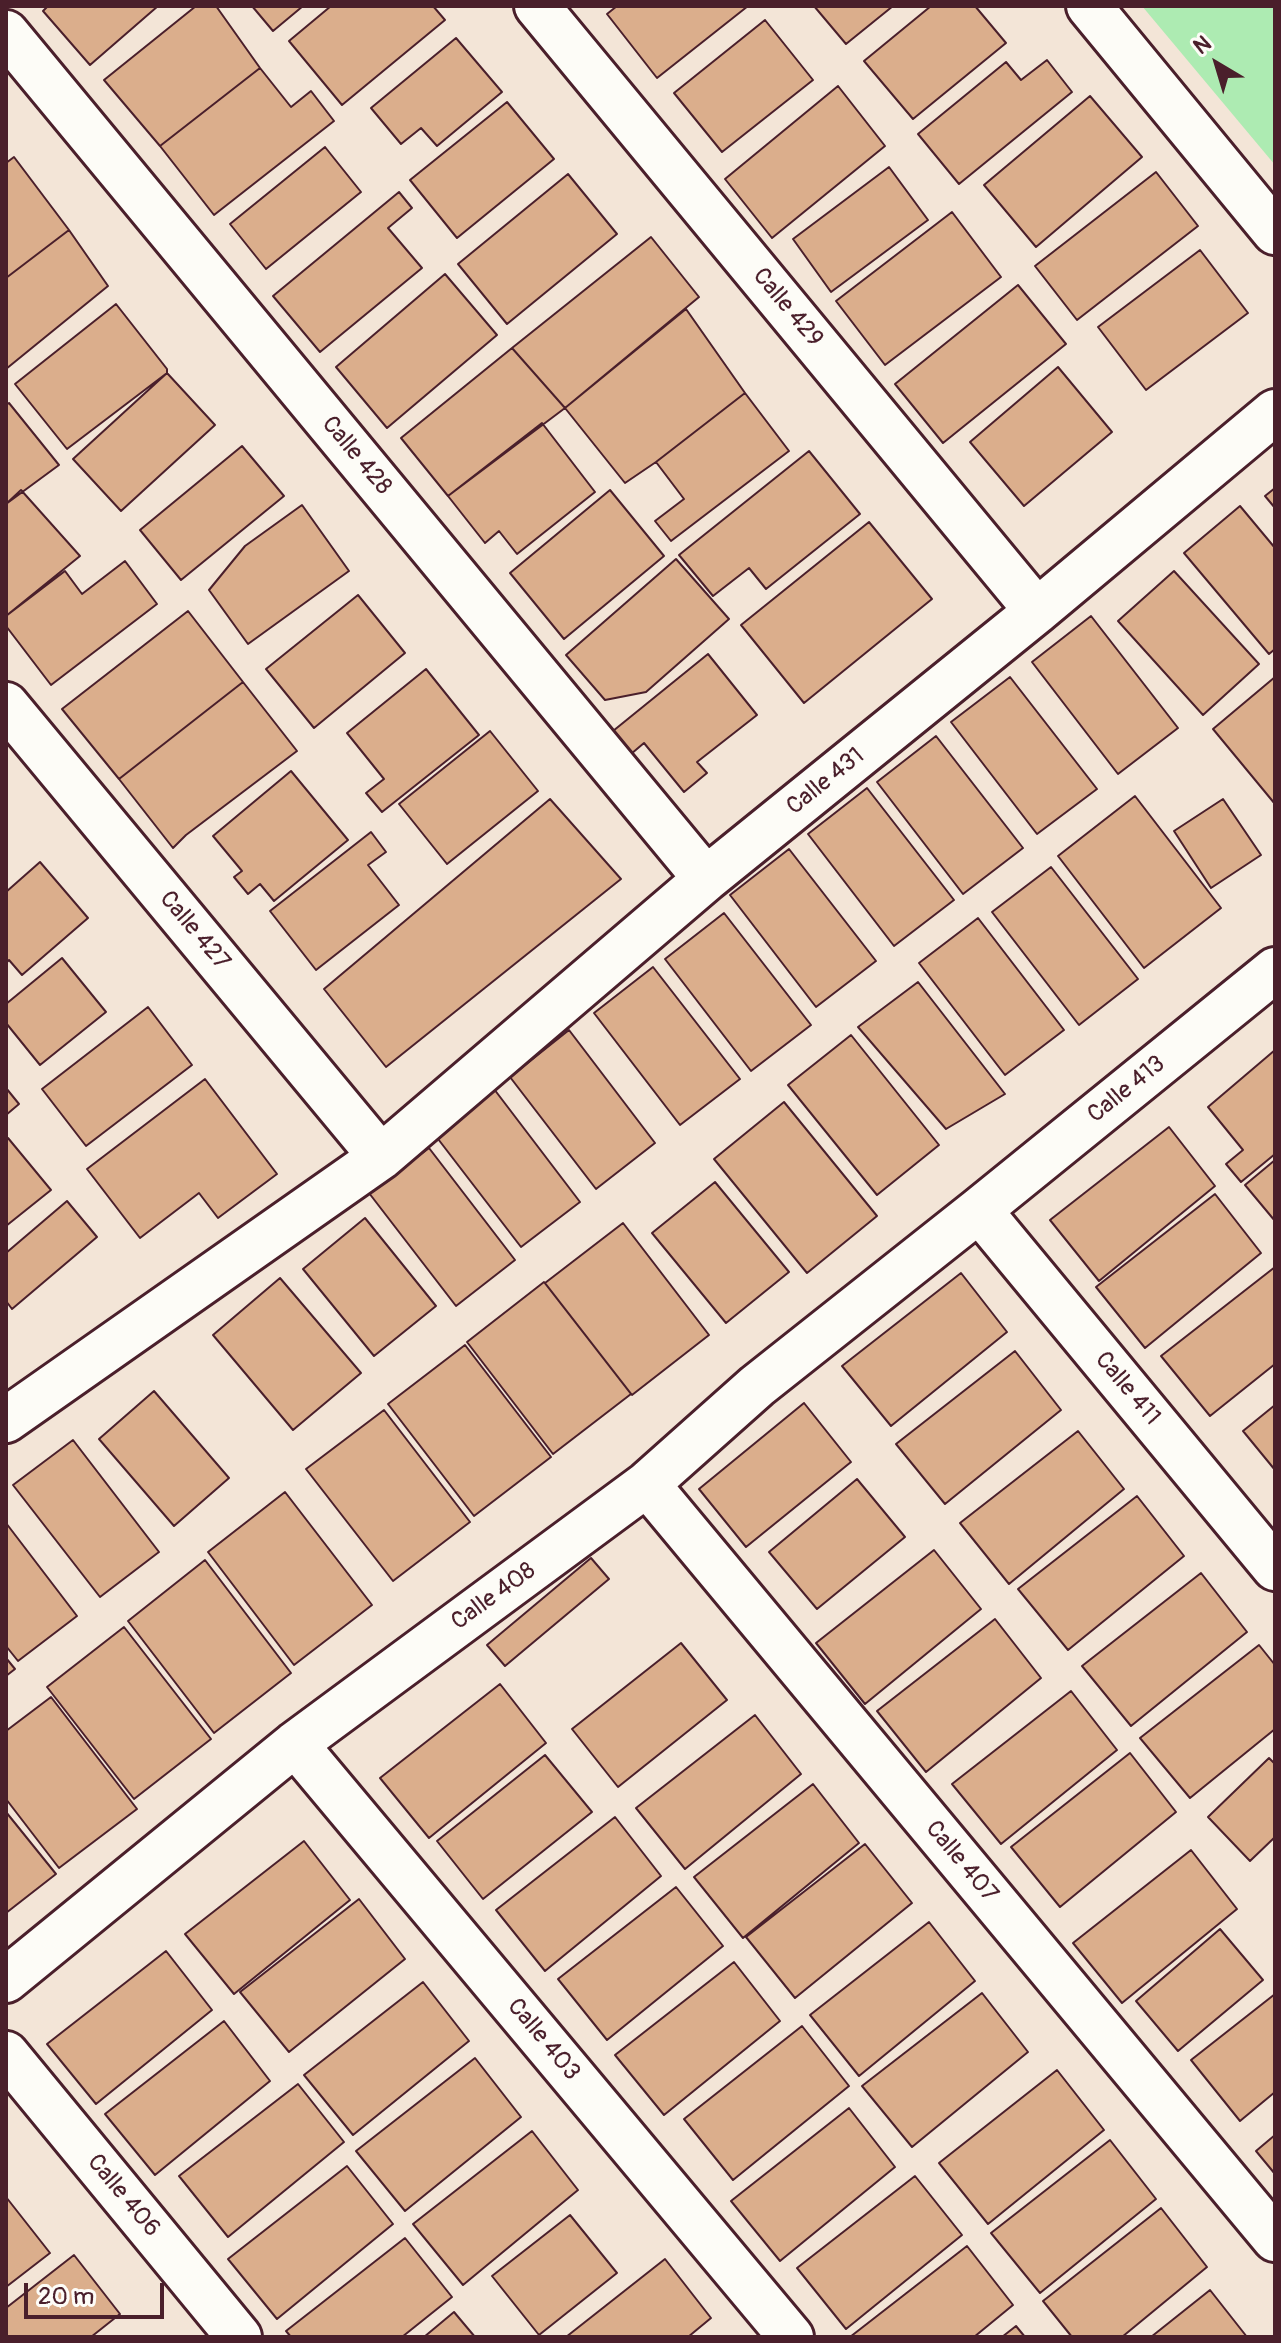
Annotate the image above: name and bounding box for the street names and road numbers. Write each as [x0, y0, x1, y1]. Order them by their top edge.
street label: Calle 429 [746, 263, 828, 353]
street label: Calle 428 [315, 411, 397, 501]
street label: Calle 431 [782, 742, 870, 822]
street label: Calle 427 [153, 886, 235, 976]
street label: Calle 413 [1083, 1050, 1171, 1130]
street label: Calle 411 [1088, 1346, 1166, 1432]
street label: Calle 408 [446, 1557, 542, 1637]
street label: Calle 407 [919, 1815, 1003, 1909]
street label: Calle 403 [500, 1993, 586, 2087]
street label: Calle 406 [80, 2149, 166, 2243]

